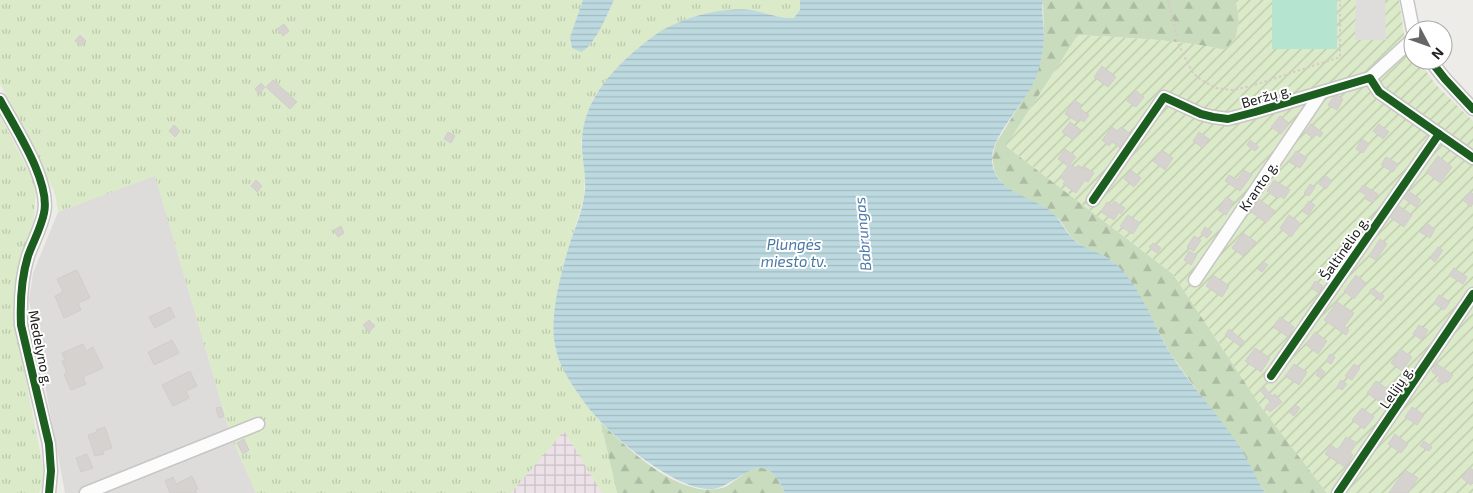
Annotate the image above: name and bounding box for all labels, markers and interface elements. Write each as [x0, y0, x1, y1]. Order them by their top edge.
north arrow [1403, 20, 1453, 70]
text: N [1428, 44, 1448, 63]
street label: Beržų g. [1239, 81, 1293, 111]
street label: Kranto g. [1235, 158, 1281, 214]
water label: Babrungas [850, 196, 874, 272]
street label: Šaltinėlio g. [1316, 213, 1372, 283]
water label: Plungės miesto tv. [761, 235, 827, 270]
street label: Medelyno g. [25, 309, 57, 387]
street label: Lelijų g. [1376, 362, 1416, 412]

